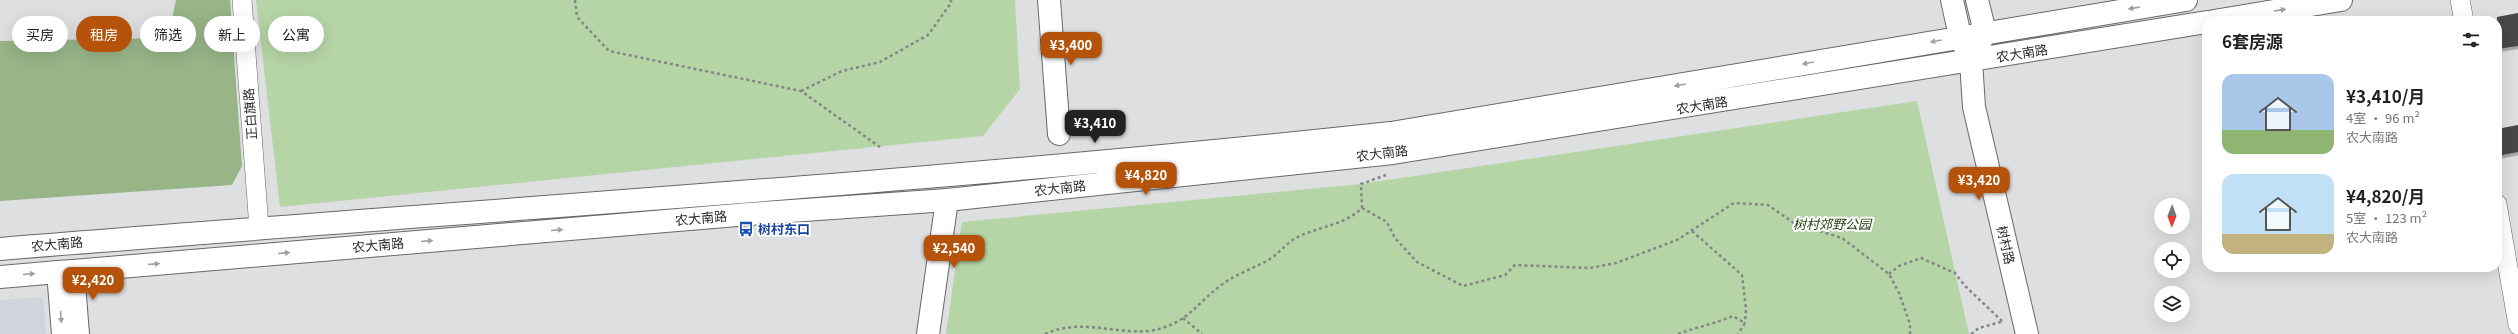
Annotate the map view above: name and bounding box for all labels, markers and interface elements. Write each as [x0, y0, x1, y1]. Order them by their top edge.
one-way arrow [2128, 6, 2140, 12]
one-way arrow [2274, 7, 2286, 13]
chip: 买房 [12, 16, 68, 52]
chip: 租房 [76, 16, 132, 52]
chip: 筛选 [140, 16, 196, 52]
chip: 新上 [204, 16, 260, 52]
chip: 公寓 [268, 16, 324, 52]
text: 6套房源 [2222, 28, 2283, 53]
icon: filters [2460, 29, 2482, 51]
pin: ¥3,400 [1038, 32, 1104, 66]
text: ¥3,400 [1050, 35, 1092, 54]
one-way arrow [1930, 38, 1942, 44]
street label: 农大南路 [1995, 39, 2049, 66]
one-way arrow [1802, 60, 1814, 66]
one-way arrow [1674, 83, 1686, 89]
text: ¥3,410/月 [2346, 83, 2425, 108]
street label: 正白旗路 [238, 87, 261, 141]
icon: home [2254, 90, 2302, 138]
street label: 农大南路 [1675, 91, 1729, 118]
text: 4室 · 96 m² [2346, 108, 2420, 127]
pin: ¥3,410 [1062, 110, 1128, 144]
text: ¥3,410 [1074, 113, 1116, 132]
text: 农大南路 [2346, 127, 2398, 146]
street label: 农大南路 [1355, 140, 1409, 165]
pin: ¥4,820 [1113, 162, 1179, 196]
text: ¥4,820 [1125, 165, 1167, 184]
pin: ¥3,420 [1946, 167, 2012, 201]
text: ¥3,420 [1958, 170, 2000, 189]
street label: 农大南路 [1033, 175, 1087, 200]
text: ¥4,820/月 [2346, 183, 2425, 208]
icon: home [2254, 190, 2302, 238]
north arrow [2154, 198, 2190, 234]
map controls [2154, 198, 2190, 322]
street label: 农大南路 [674, 206, 728, 229]
text: 5室 · 123 m² [2346, 208, 2427, 227]
park label: 树村郊野公园 [1793, 214, 1873, 233]
place label: 树村东口 [758, 219, 810, 238]
bus stop icon: 树村东口 [737, 220, 755, 238]
street label: 树村路 [1993, 224, 2020, 266]
one-way arrow [551, 226, 563, 233]
text: 农大南路 [2346, 227, 2398, 246]
street label: 农大南路 [30, 232, 84, 255]
street label: 农大南路 [351, 233, 405, 256]
pin: ¥2,540 [921, 235, 987, 269]
one-way arrow [421, 238, 433, 244]
text: ¥2,540 [933, 238, 975, 257]
button: locate [2154, 242, 2190, 278]
one-way arrow [278, 250, 290, 257]
one-way arrow [148, 261, 160, 268]
pin: ¥2,420 [60, 267, 126, 301]
text: ¥2,420 [72, 270, 114, 289]
one-way arrow [23, 271, 35, 278]
button: layers [2154, 286, 2190, 322]
one-way arrow [58, 311, 65, 323]

